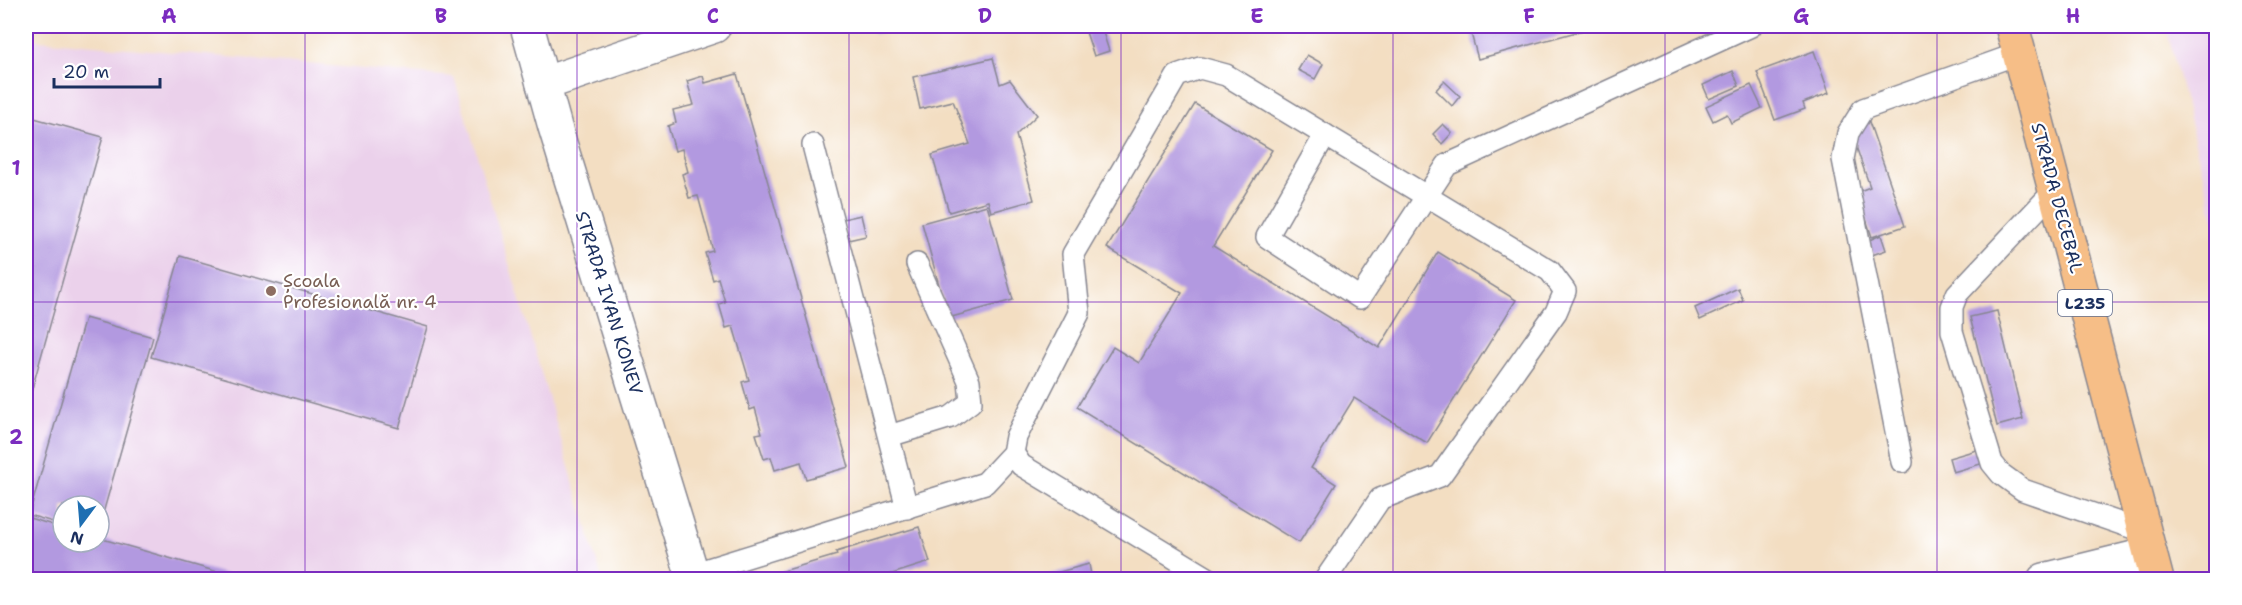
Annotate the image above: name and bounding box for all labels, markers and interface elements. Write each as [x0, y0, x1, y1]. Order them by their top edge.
text: A [161, 3, 177, 29]
text: B [435, 3, 447, 29]
text: C [707, 3, 719, 29]
text: D [978, 3, 992, 29]
text: E [1250, 3, 1264, 29]
text: F [1523, 3, 1535, 29]
text: G [1793, 3, 1809, 29]
text: H [2066, 3, 2080, 29]
scale bar [54, 51, 160, 89]
text: 20 m [63, 60, 109, 84]
street label: STRADA DECEBAL [2025, 120, 2089, 276]
text: 1 [11, 155, 21, 181]
street label: STRADA IVAN KONEV [570, 208, 648, 398]
place label: Școala Profesională nr. 4 [283, 269, 437, 314]
marker: Școala Profesională nr. 4 [264, 284, 278, 298]
road number: L235 [2058, 290, 2112, 316]
text: 2 [9, 424, 23, 450]
north arrow [51, 494, 111, 554]
text: N [68, 526, 86, 550]

